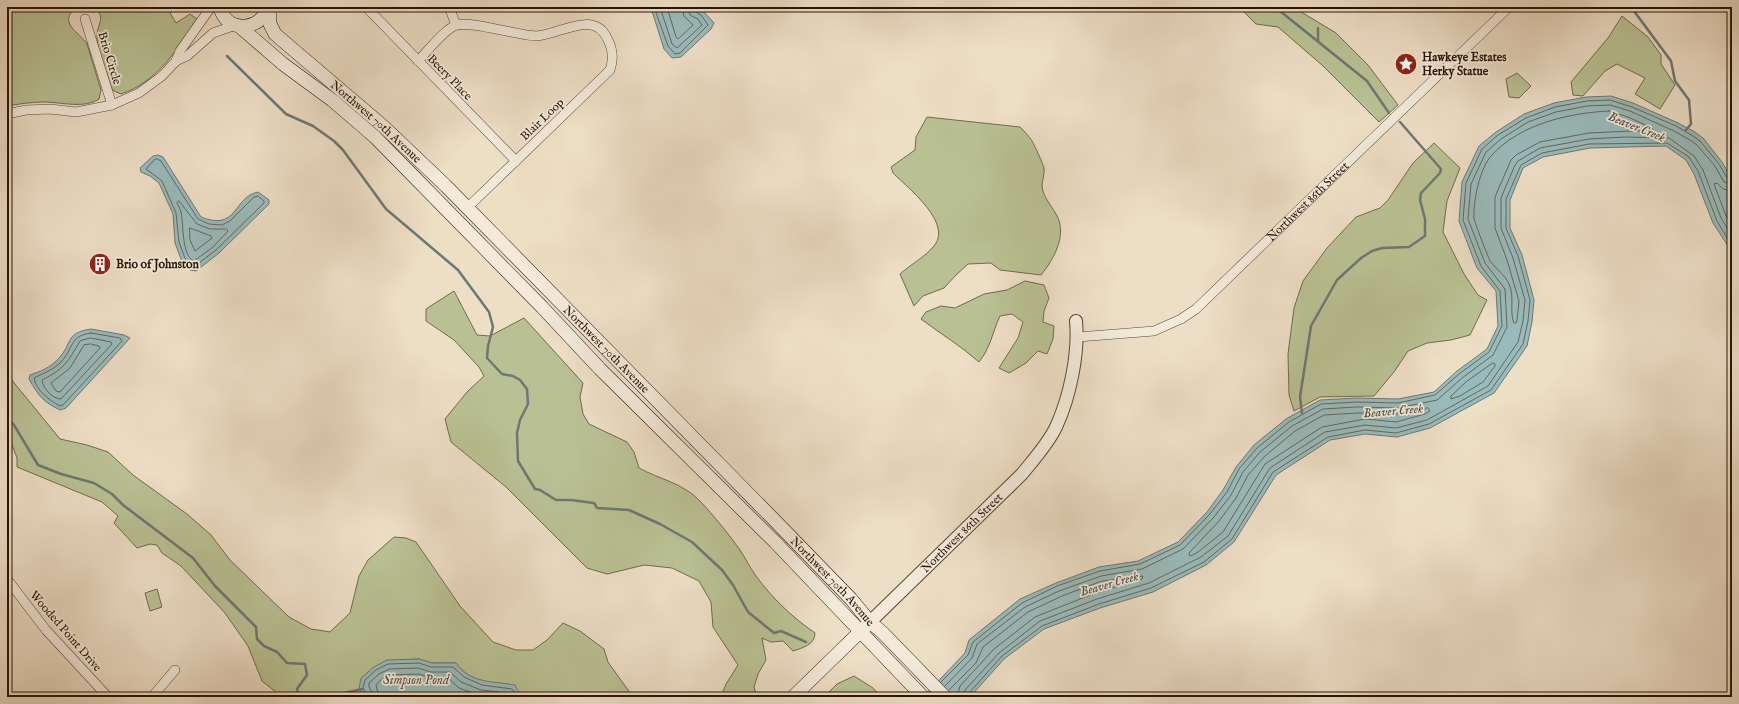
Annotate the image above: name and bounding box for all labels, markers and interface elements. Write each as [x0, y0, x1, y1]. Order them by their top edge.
street label: Brio Circle [94, 30, 125, 87]
place label: Hawkeye Estates Herky Statue [1422, 50, 1507, 80]
street label: Beery Place [424, 51, 476, 104]
place icon: Hawkeye Estates Herky Statue [1393, 51, 1419, 77]
street label: Northwest 70th Avenue [327, 78, 425, 167]
street label: Blair Loop [517, 95, 568, 144]
water label: Beaver Creek [1605, 108, 1668, 147]
street label: Northwest 86th Street [1264, 159, 1352, 245]
building icon: Brio of Johnston [87, 251, 113, 277]
place label: Brio of Johnston [116, 257, 199, 273]
street label: Northwest 70th Avenue [560, 303, 653, 397]
water label: Beaver Creek [1362, 400, 1425, 423]
street label: Northwest 86th Street [918, 490, 1006, 576]
street label: Northwest 70th Avenue [787, 534, 877, 630]
water label: Beaver Creek [1078, 568, 1141, 601]
street label: Wooded Point Drive [26, 588, 105, 675]
water label: Simpson Pond [383, 672, 450, 689]

